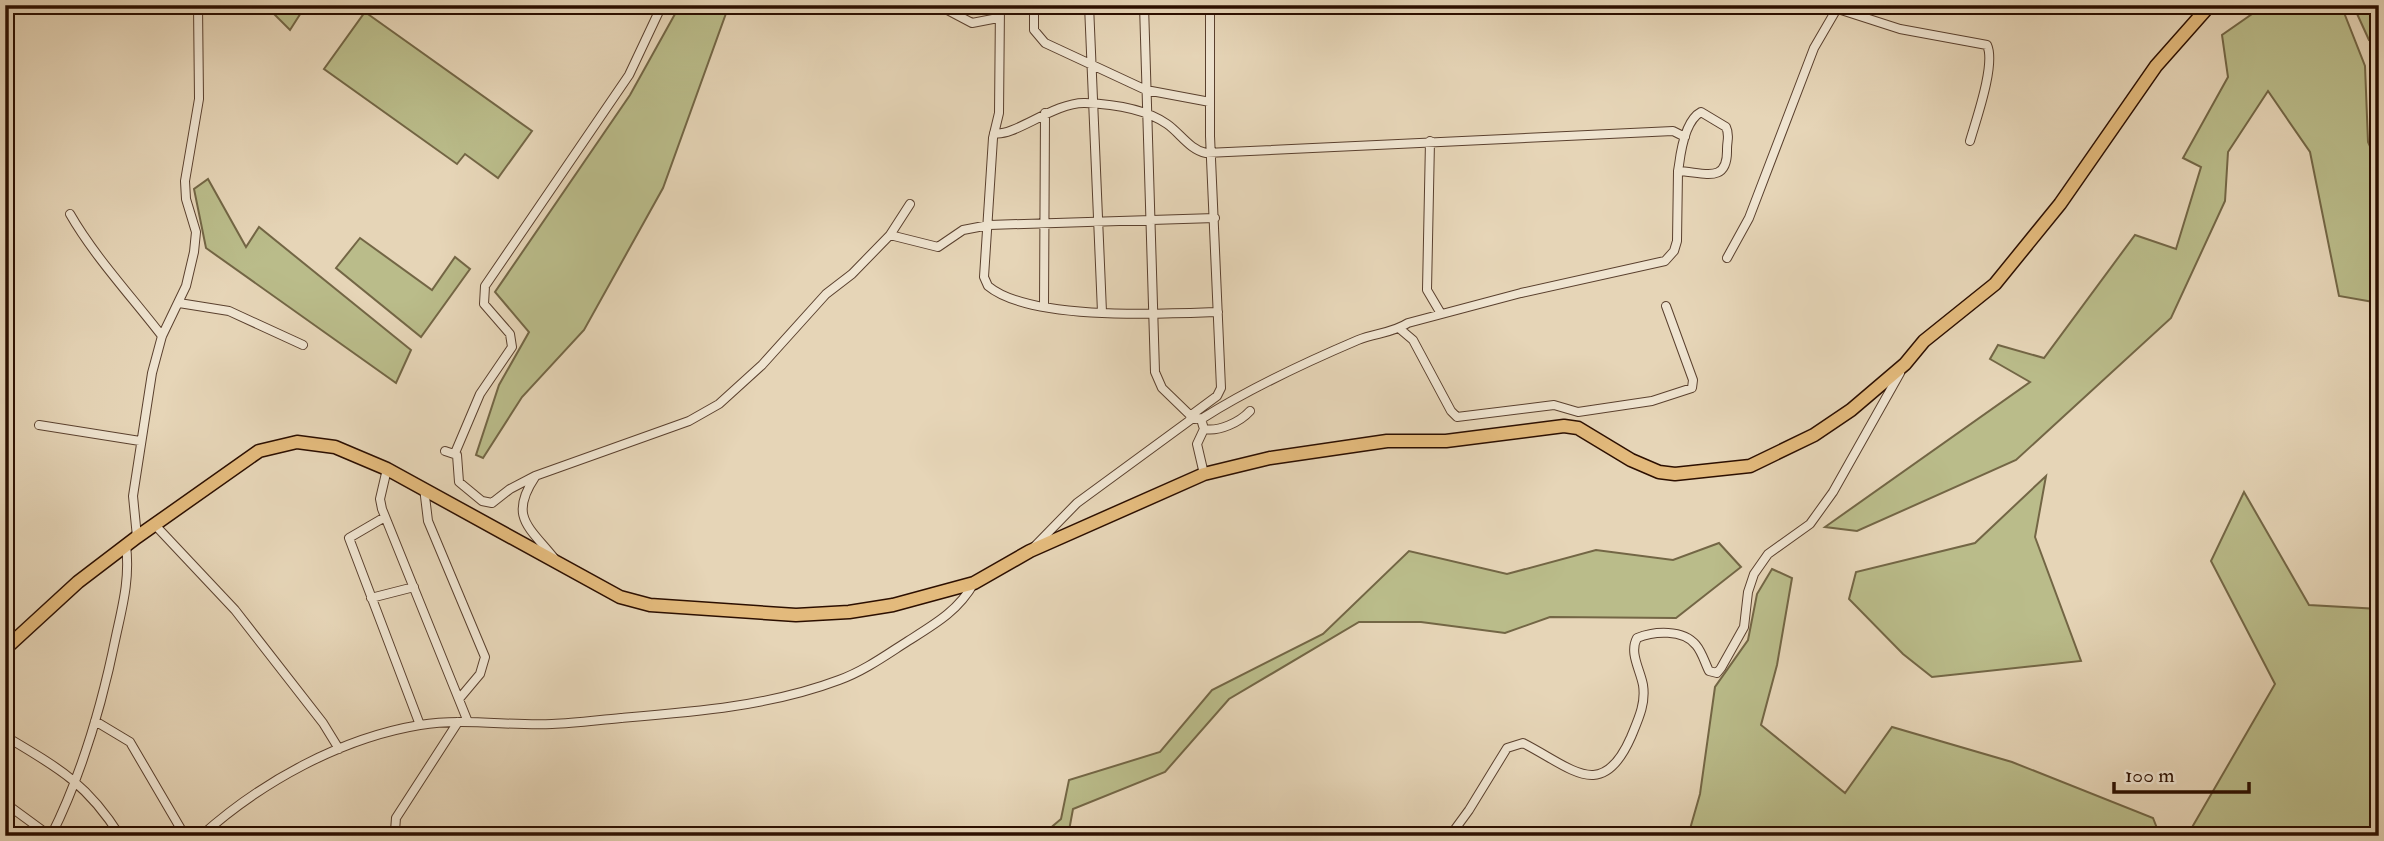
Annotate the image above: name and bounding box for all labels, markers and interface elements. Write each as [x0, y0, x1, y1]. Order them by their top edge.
scale bar [2114, 750, 2249, 794]
text: 100 m [2125, 762, 2175, 789]

